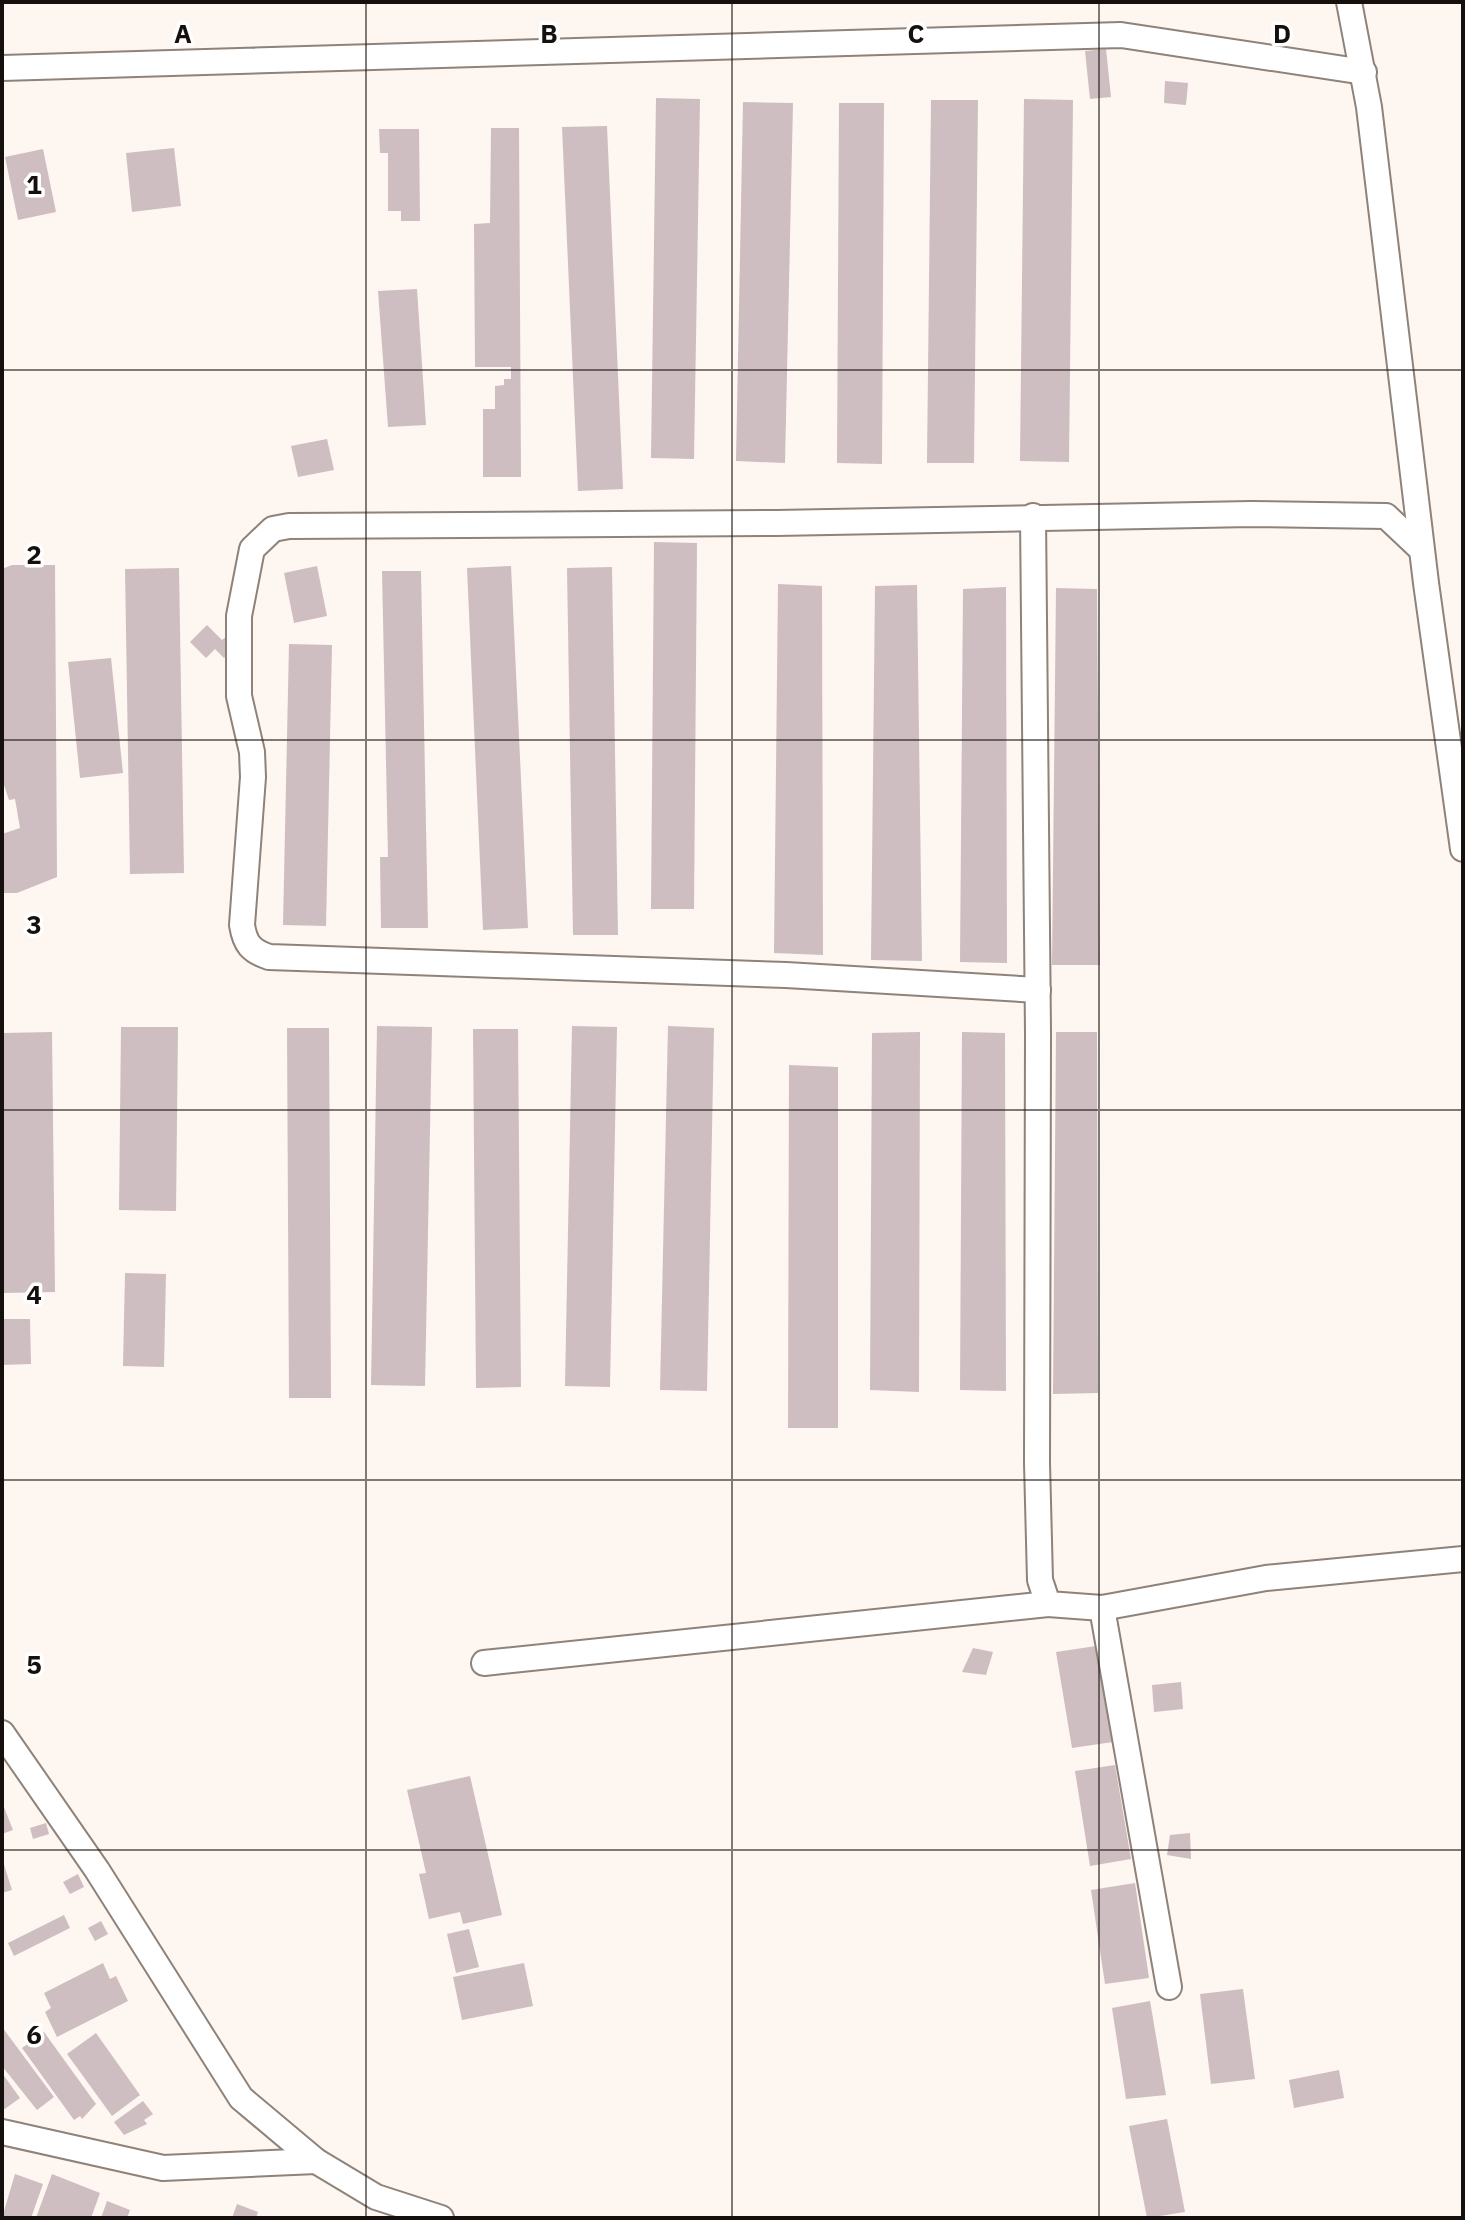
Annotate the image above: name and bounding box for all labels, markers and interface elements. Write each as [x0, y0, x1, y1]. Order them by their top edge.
text: A [174, 16, 192, 50]
text: B [540, 16, 558, 50]
text: C [908, 16, 925, 50]
text: D [1273, 16, 1291, 50]
text: 1 [26, 167, 42, 201]
text: 2 [26, 537, 42, 571]
text: 3 [26, 907, 42, 941]
text: 4 [26, 1277, 42, 1311]
text: 5 [26, 1647, 42, 1681]
text: 6 [26, 2017, 42, 2051]

